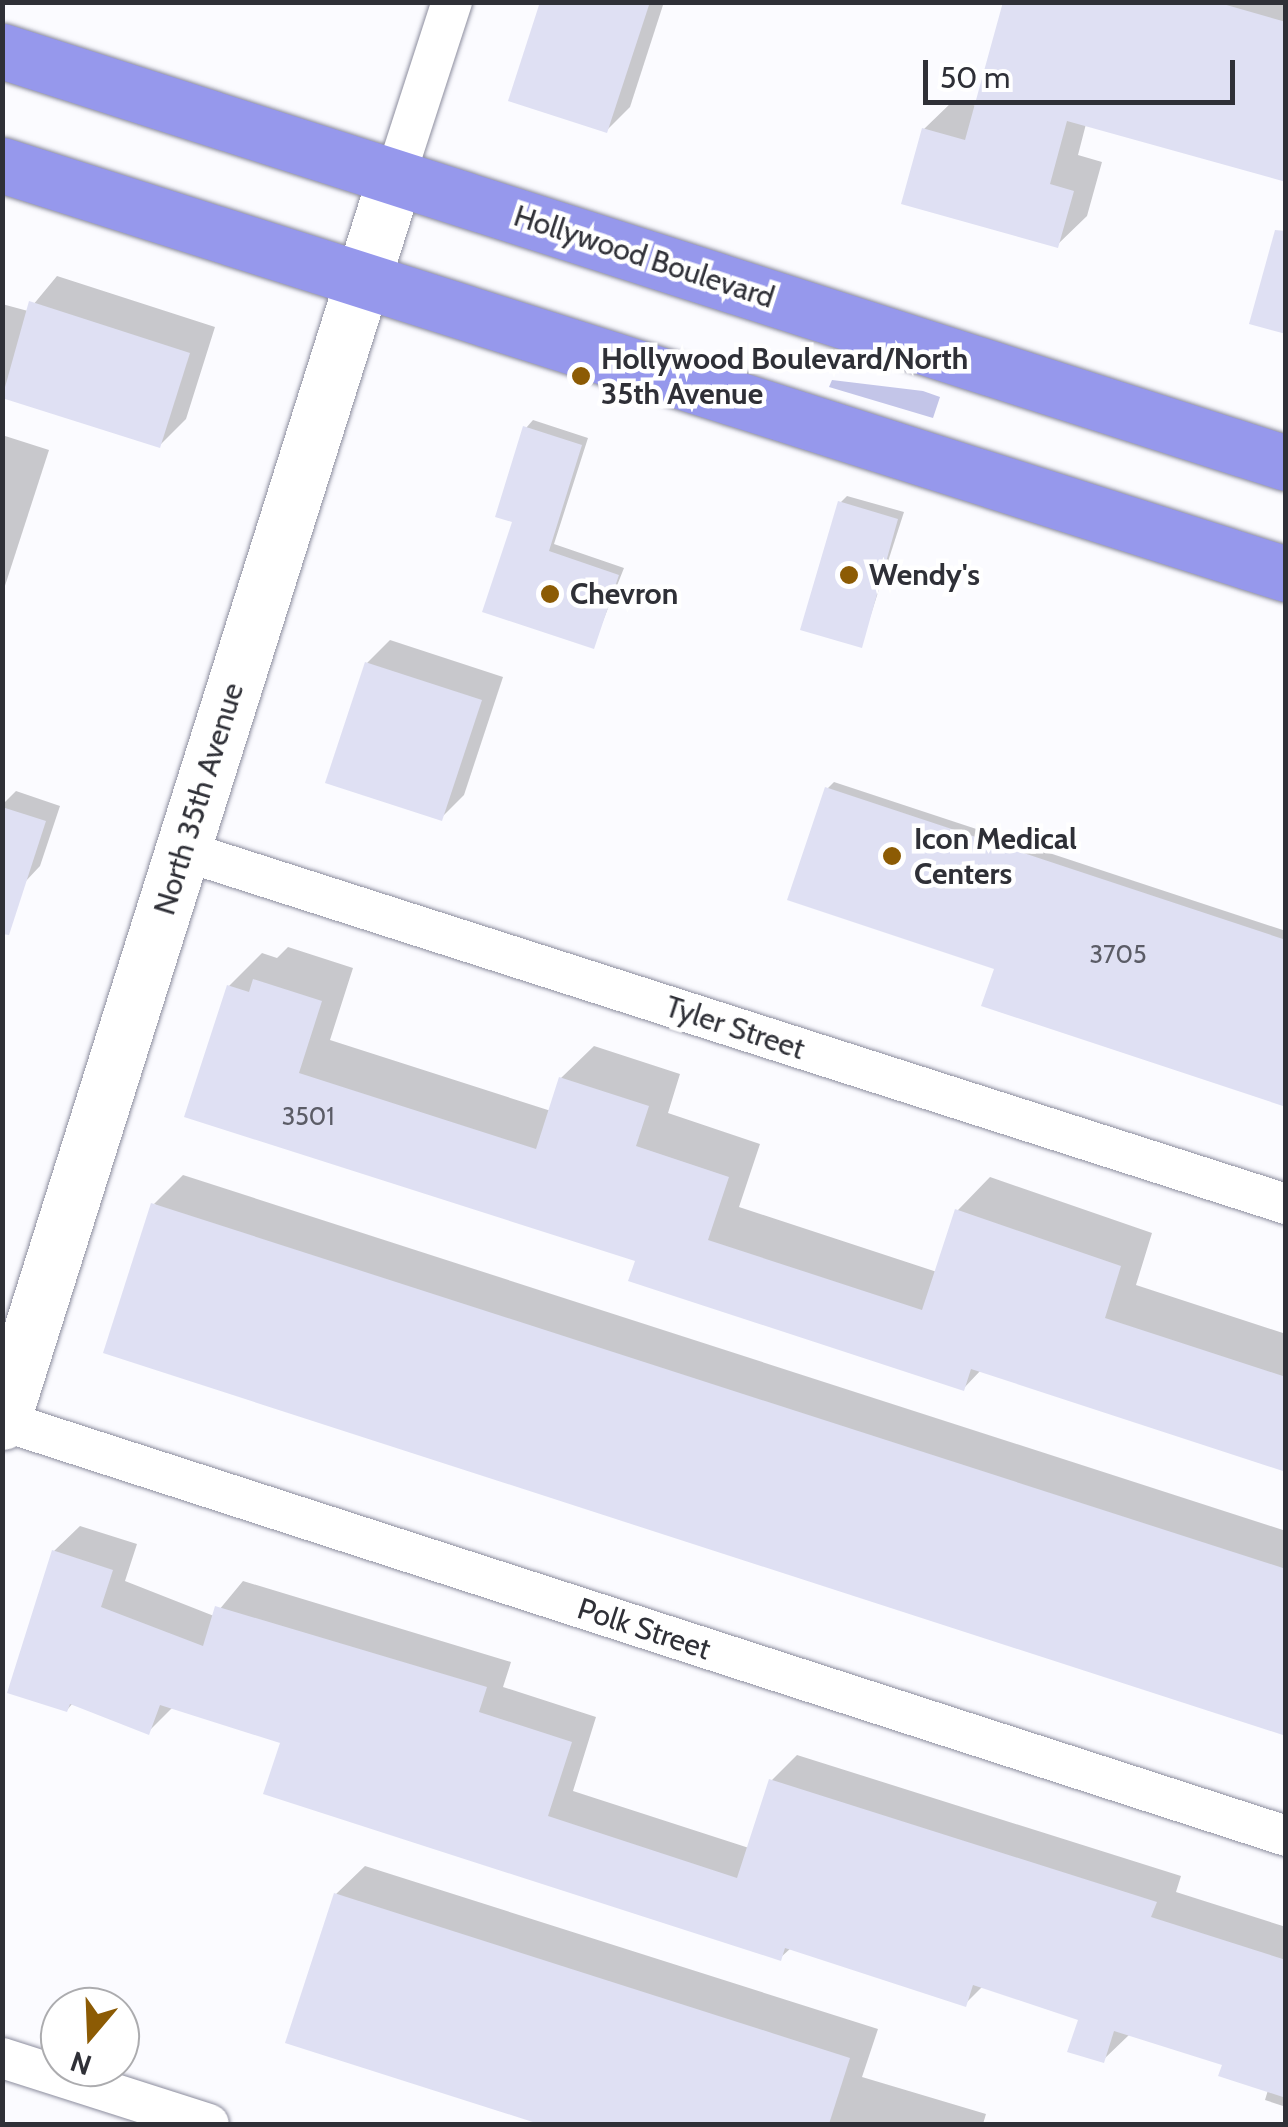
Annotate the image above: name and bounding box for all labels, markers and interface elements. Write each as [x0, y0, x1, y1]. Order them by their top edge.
scale bar [928, 40, 1240, 102]
text: 50 m [940, 59, 1010, 96]
street label: Hollywood Boulevard [509, 198, 779, 316]
place label: Hollywood Boulevard/North 35th Avenue [601, 341, 968, 412]
marker: Hollywood Boulevard/North 35th Avenue [570, 365, 592, 387]
place label: Wendy's [869, 557, 980, 593]
marker: Wendy's [838, 564, 860, 586]
place label: Chevron [570, 576, 678, 612]
marker: Chevron [539, 583, 561, 605]
street label: North 35th Avenue [147, 679, 251, 919]
place label: Icon Medical Centers [914, 821, 1077, 892]
marker: Icon Medical Centers [879, 843, 905, 869]
house number: 3705 [1090, 939, 1146, 969]
street label: Tyler Street [661, 989, 809, 1067]
house number: 3501 [282, 1101, 334, 1131]
street label: Polk Street [573, 1591, 715, 1667]
north arrow [40, 1987, 140, 2087]
text: N [66, 2044, 96, 2083]

